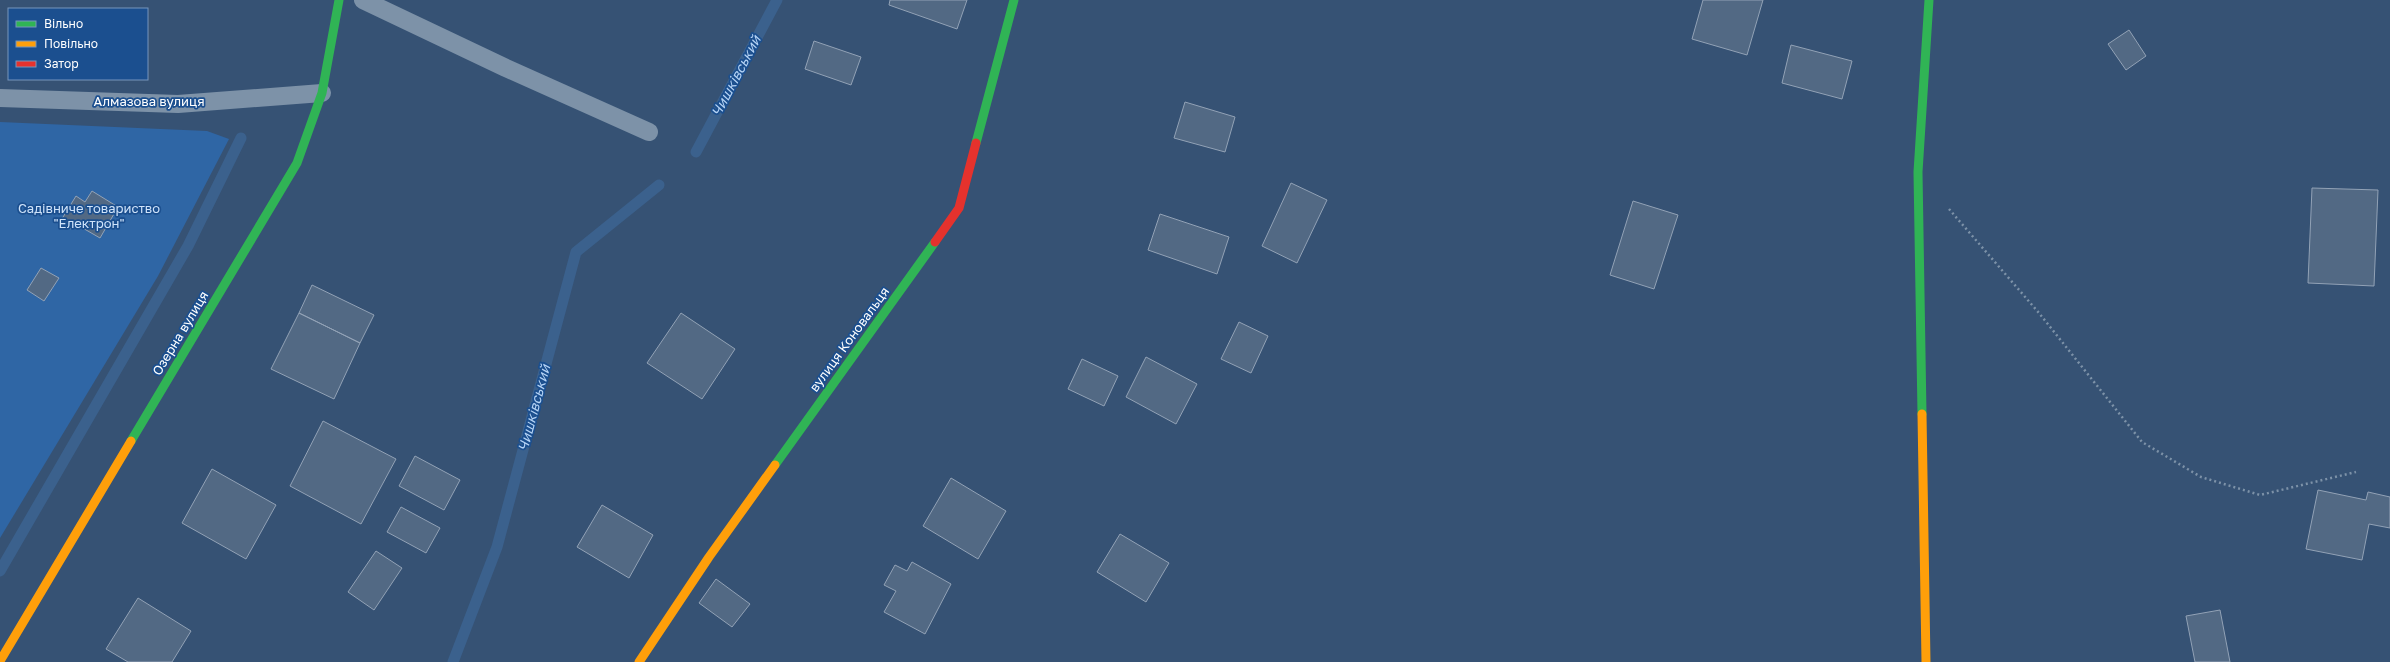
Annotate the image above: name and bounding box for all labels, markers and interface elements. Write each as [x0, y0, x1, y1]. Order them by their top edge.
legend [8, 8, 148, 80]
text: Вільно [44, 16, 83, 31]
water label: Чишківський [707, 31, 765, 119]
text: Повільно [44, 36, 98, 51]
text: Затор [44, 56, 79, 71]
street label: Алмазова вулиця [93, 93, 205, 109]
park label: Садівниче товариство "Електрон" [18, 200, 160, 231]
street label: вулиця Коновальця [806, 283, 892, 395]
street label: Озерна вулиця [148, 288, 212, 378]
water label: Чишківський [514, 361, 554, 453]

